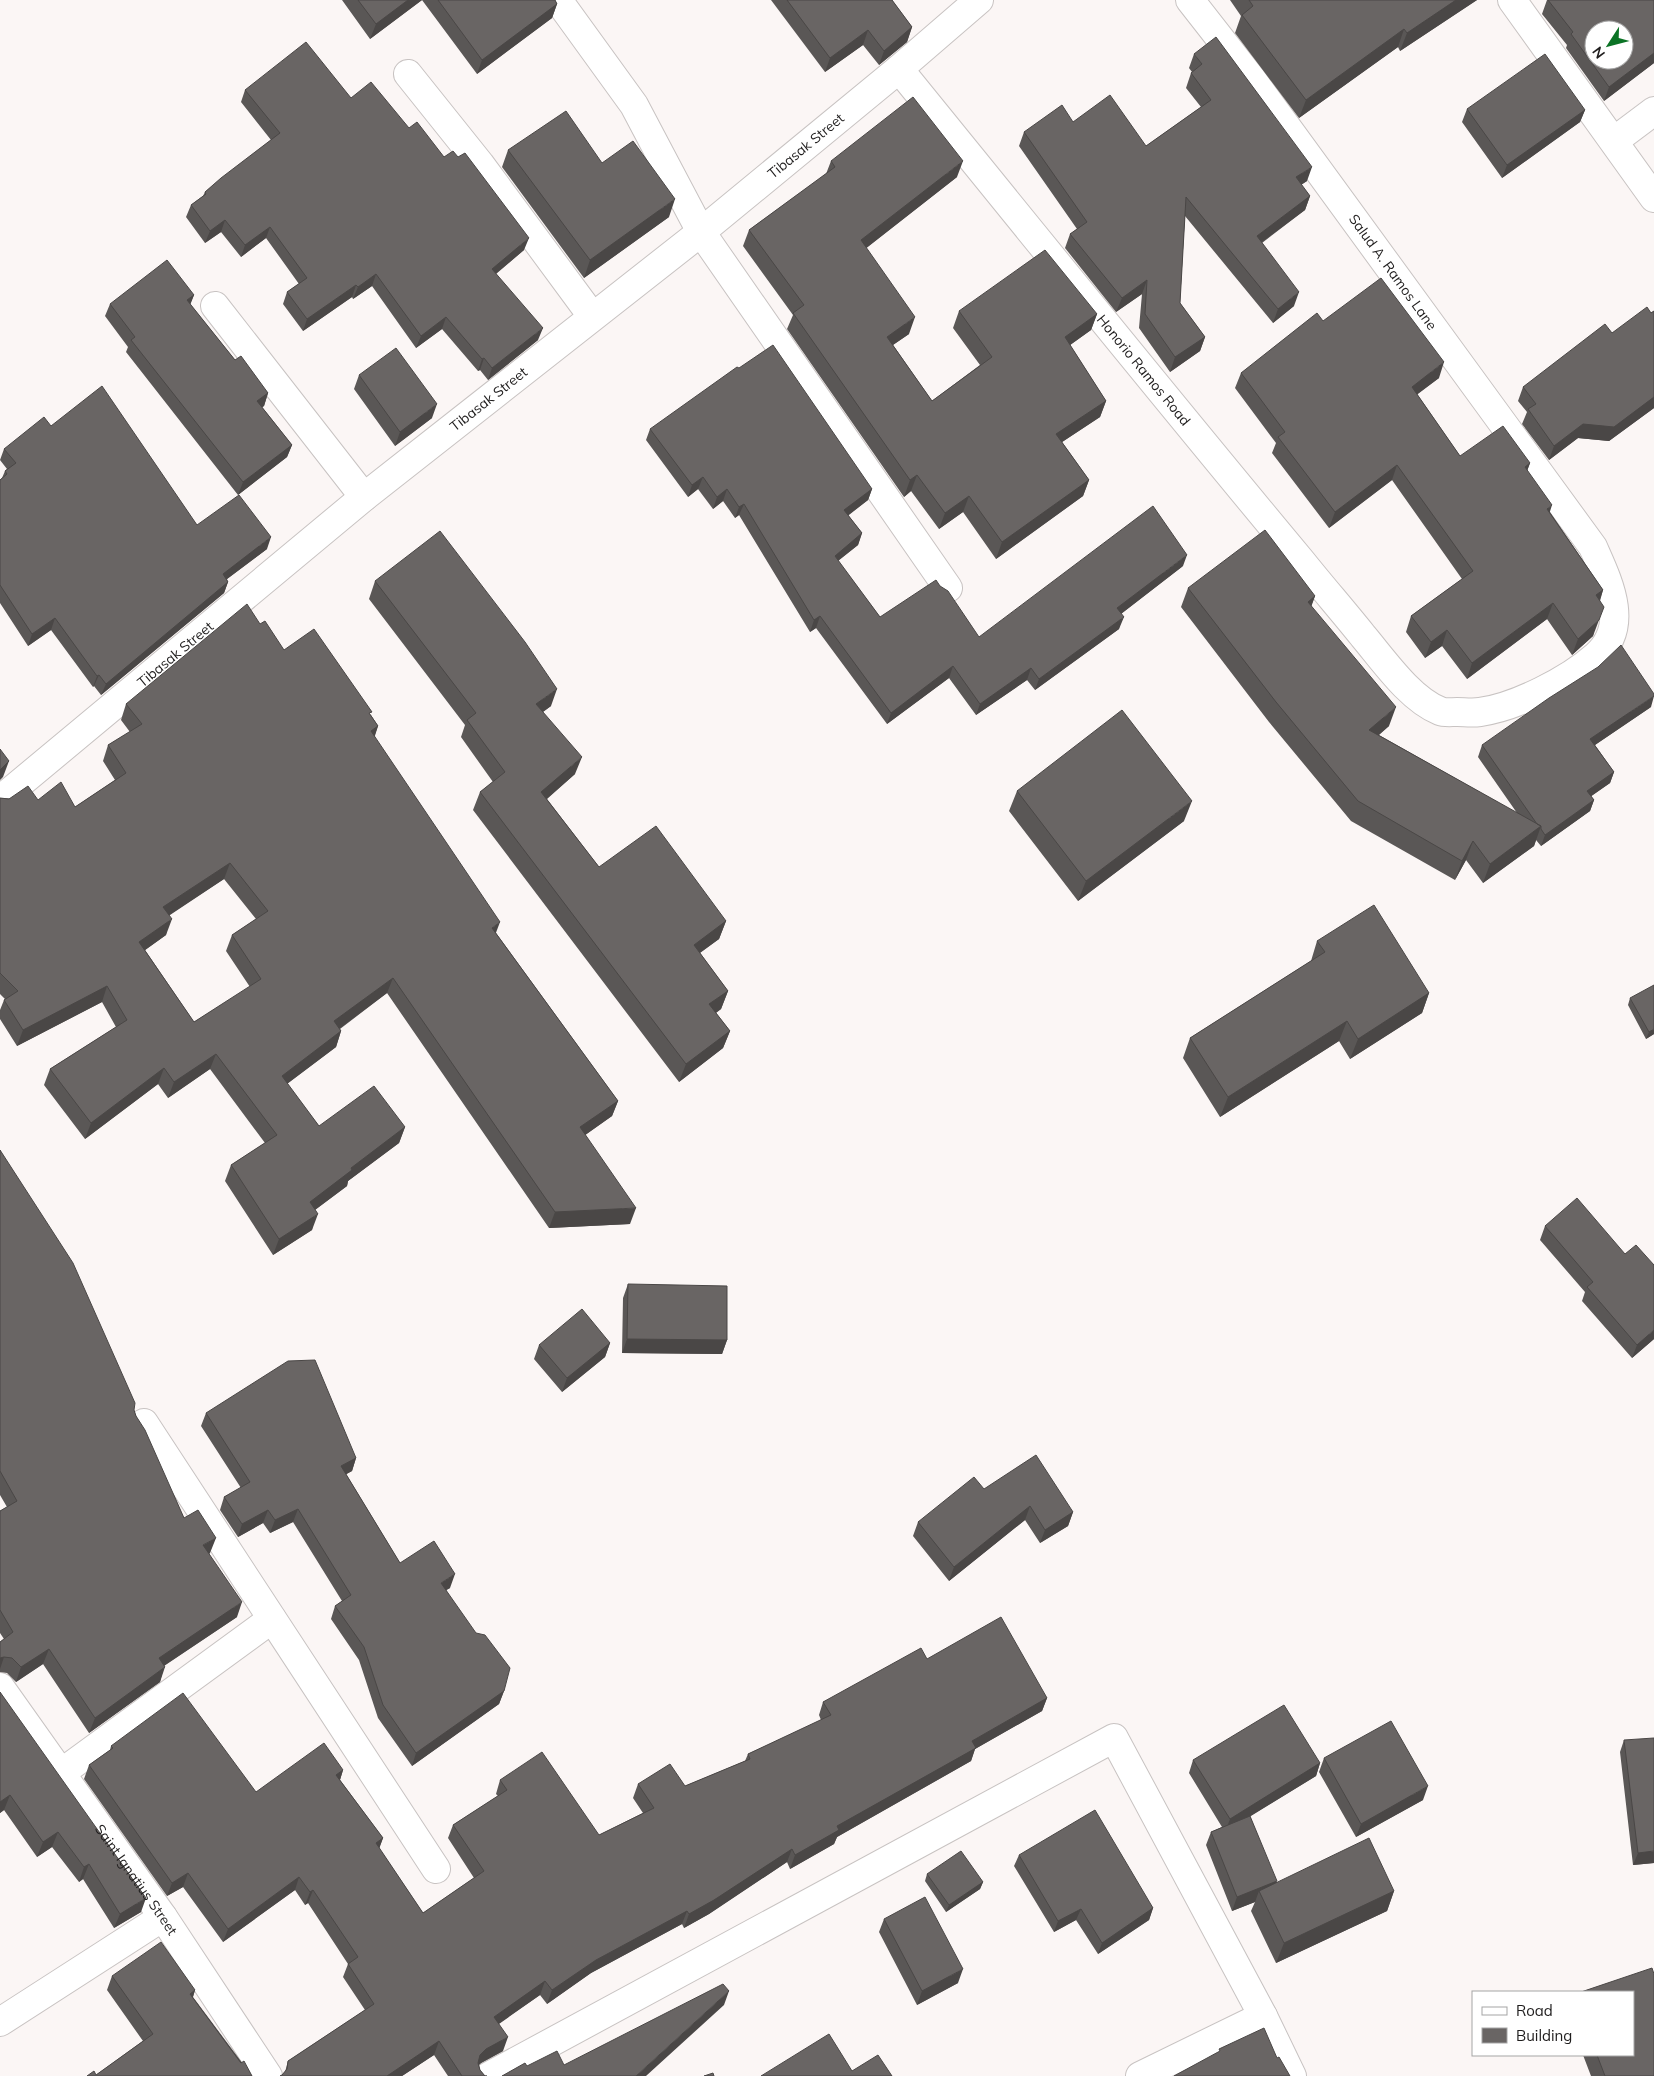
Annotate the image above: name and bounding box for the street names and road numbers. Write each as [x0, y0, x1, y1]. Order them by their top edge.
street label: Tibasak Street [764, 109, 848, 182]
street label: Salud A. Ramos Lane [1345, 211, 1441, 333]
street label: Honorio Ramos Road [1093, 311, 1194, 429]
street label: Tibasak Street [446, 363, 531, 435]
street label: Tibasak Street [133, 617, 217, 691]
street label: Saint Ignatius Street [91, 1821, 182, 1939]

